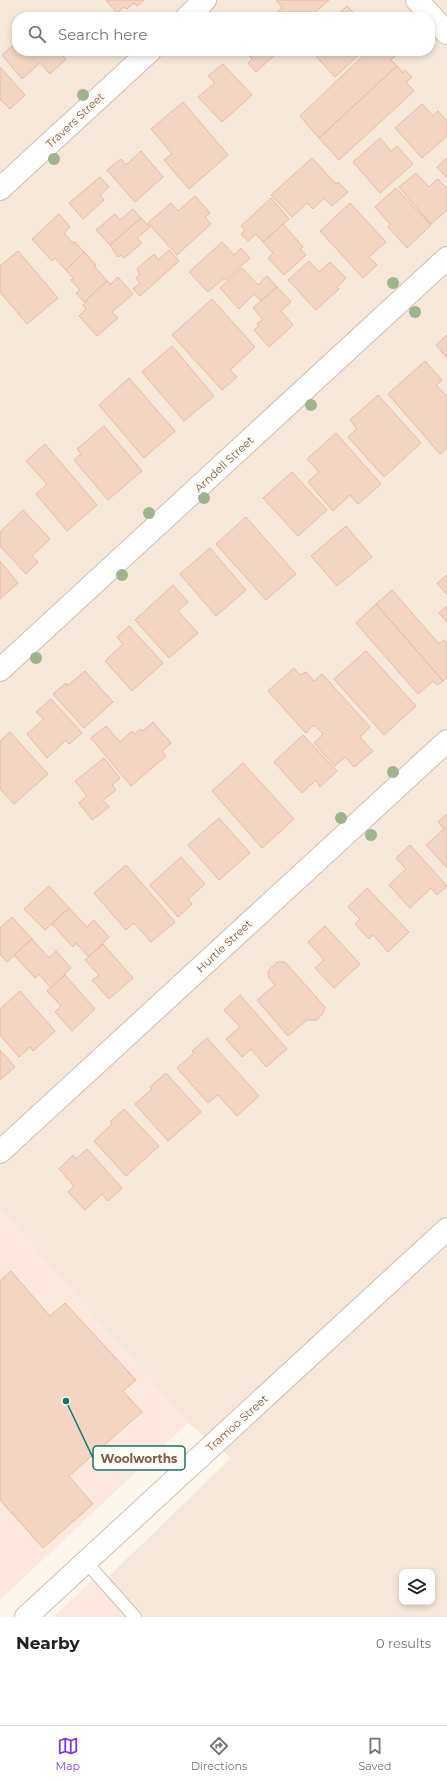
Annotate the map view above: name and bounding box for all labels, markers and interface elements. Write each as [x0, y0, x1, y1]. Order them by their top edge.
search box [12, 12, 435, 56]
icon: search [26, 23, 48, 45]
text: Search here [58, 25, 147, 44]
street label: Travers Street [43, 89, 108, 151]
street label: Arndell Street [192, 433, 257, 495]
street label: Hurtle Street [193, 916, 255, 975]
street label: Tramoo Street [203, 1391, 271, 1454]
callout: Woolworths [93, 1446, 185, 1470]
text: Woolworths [101, 1451, 178, 1466]
map controls [399, 1569, 435, 1605]
button: layers [399, 1569, 435, 1605]
text: Nearby [16, 1633, 80, 1653]
text: 0 results [376, 1635, 431, 1651]
tab: Map [56, 1735, 80, 1773]
tab: Directions [191, 1735, 247, 1773]
tab: Saved [358, 1735, 391, 1773]

